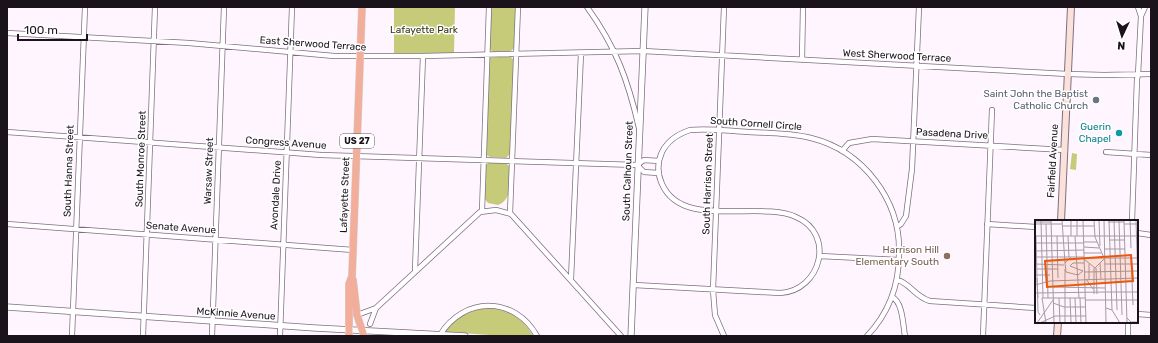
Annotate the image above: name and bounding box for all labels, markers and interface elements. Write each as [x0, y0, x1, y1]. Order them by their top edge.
scale bar [18, 16, 87, 42]
north arrow [1102, 16, 1142, 56]
text: 100 m [24, 23, 58, 37]
park label: Lafayette Park [390, 24, 459, 36]
street label: East Sherwood Terrace [259, 34, 367, 54]
text: N [1117, 39, 1126, 52]
street label: West Sherwood Terrace [842, 47, 952, 65]
place label: Saint John the Baptist Catholic Church [984, 88, 1088, 112]
marker: Saint John the Baptist Catholic Church [1091, 95, 1101, 105]
street label: South Monroe Street [133, 110, 149, 207]
street label: South Cornell Circle [710, 115, 803, 133]
street label: South Calhoun Street [620, 121, 636, 221]
place label: Guerin Chapel [1079, 121, 1111, 145]
street label: Fairfield Avenue [1045, 123, 1061, 198]
street label: South Hanna Street [61, 125, 77, 217]
street label: Pasadena Drive [916, 126, 989, 142]
marker: Guerin Chapel [1114, 128, 1124, 138]
street label: South Harrison Street [700, 133, 716, 235]
street label: Congress Avenue [245, 134, 327, 152]
road number: US 27 [340, 134, 374, 148]
street label: Warsaw Street [202, 137, 216, 205]
street label: Lafayette Street [338, 157, 352, 233]
street label: Avondale Drive [268, 160, 284, 230]
street label: Senate Avenue [146, 220, 217, 236]
inset map [1035, 220, 1138, 323]
place label: Harrison Hill Elementary South [856, 244, 939, 268]
marker: Harrison Hill Elementary South [942, 251, 952, 261]
street label: McKinnie Avenue [196, 305, 276, 323]

